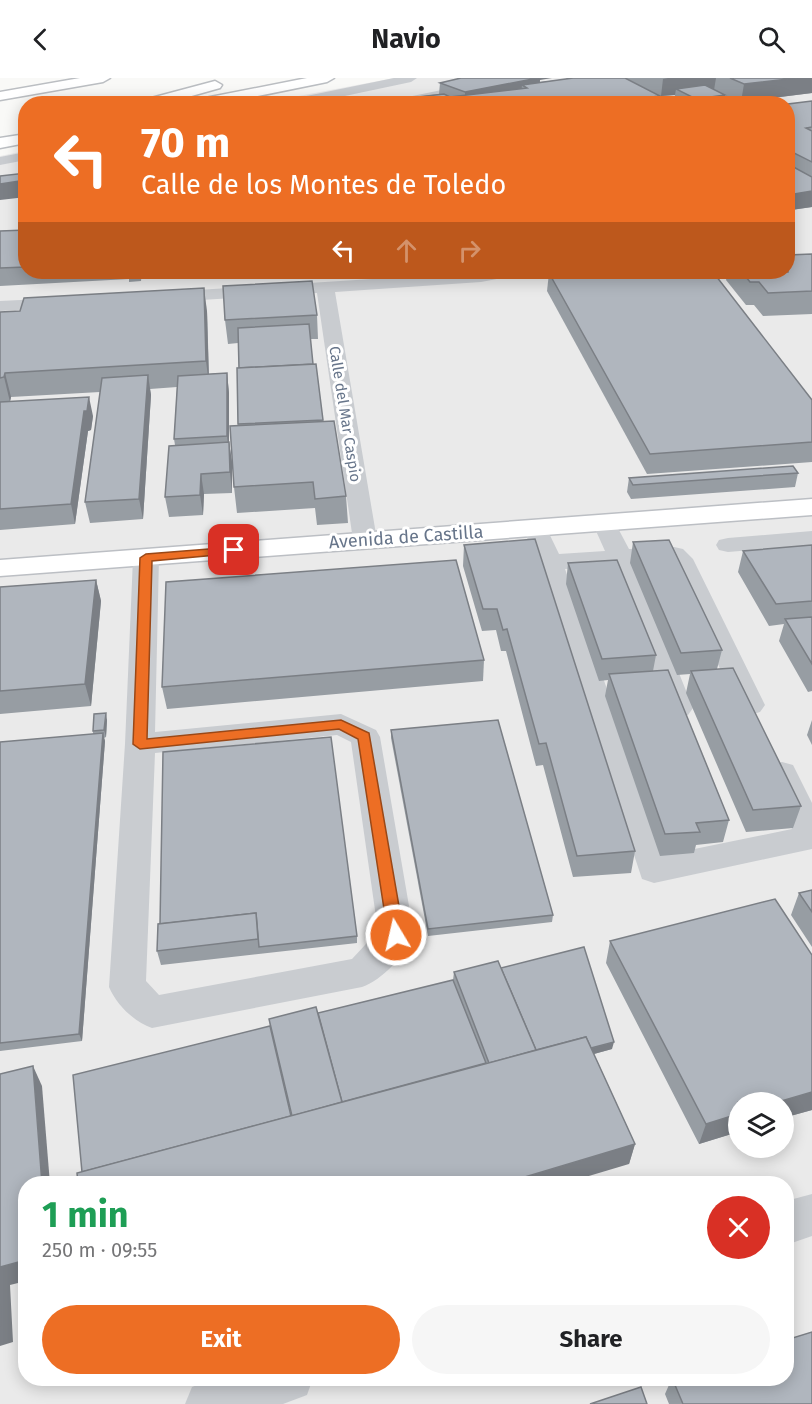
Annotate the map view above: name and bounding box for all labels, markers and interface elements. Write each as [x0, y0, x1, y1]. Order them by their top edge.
icon: back [24, 23, 57, 56]
text: Navio [371, 23, 441, 55]
icon: search [755, 23, 788, 56]
text: 70 m [141, 118, 230, 168]
icon: left [42, 120, 120, 198]
text: Calle de los Montes de Toledo [141, 169, 506, 201]
icon: left [327, 234, 360, 267]
icon: ahead [390, 234, 423, 267]
icon: right [453, 234, 486, 267]
street label: Calle del Mar Caspio [325, 345, 365, 483]
street label: Avenida de Castilla [328, 521, 484, 553]
pin [208, 524, 259, 575]
icon: arrive [217, 533, 250, 566]
position arrow [364, 903, 428, 967]
map controls [728, 1092, 794, 1158]
button: layers [728, 1092, 794, 1158]
text: 1 min [42, 1193, 129, 1237]
button: close [707, 1196, 770, 1259]
text: 250 m · 09:55 [42, 1238, 157, 1262]
button: Exit [42, 1305, 400, 1374]
button: Share [412, 1305, 770, 1374]

